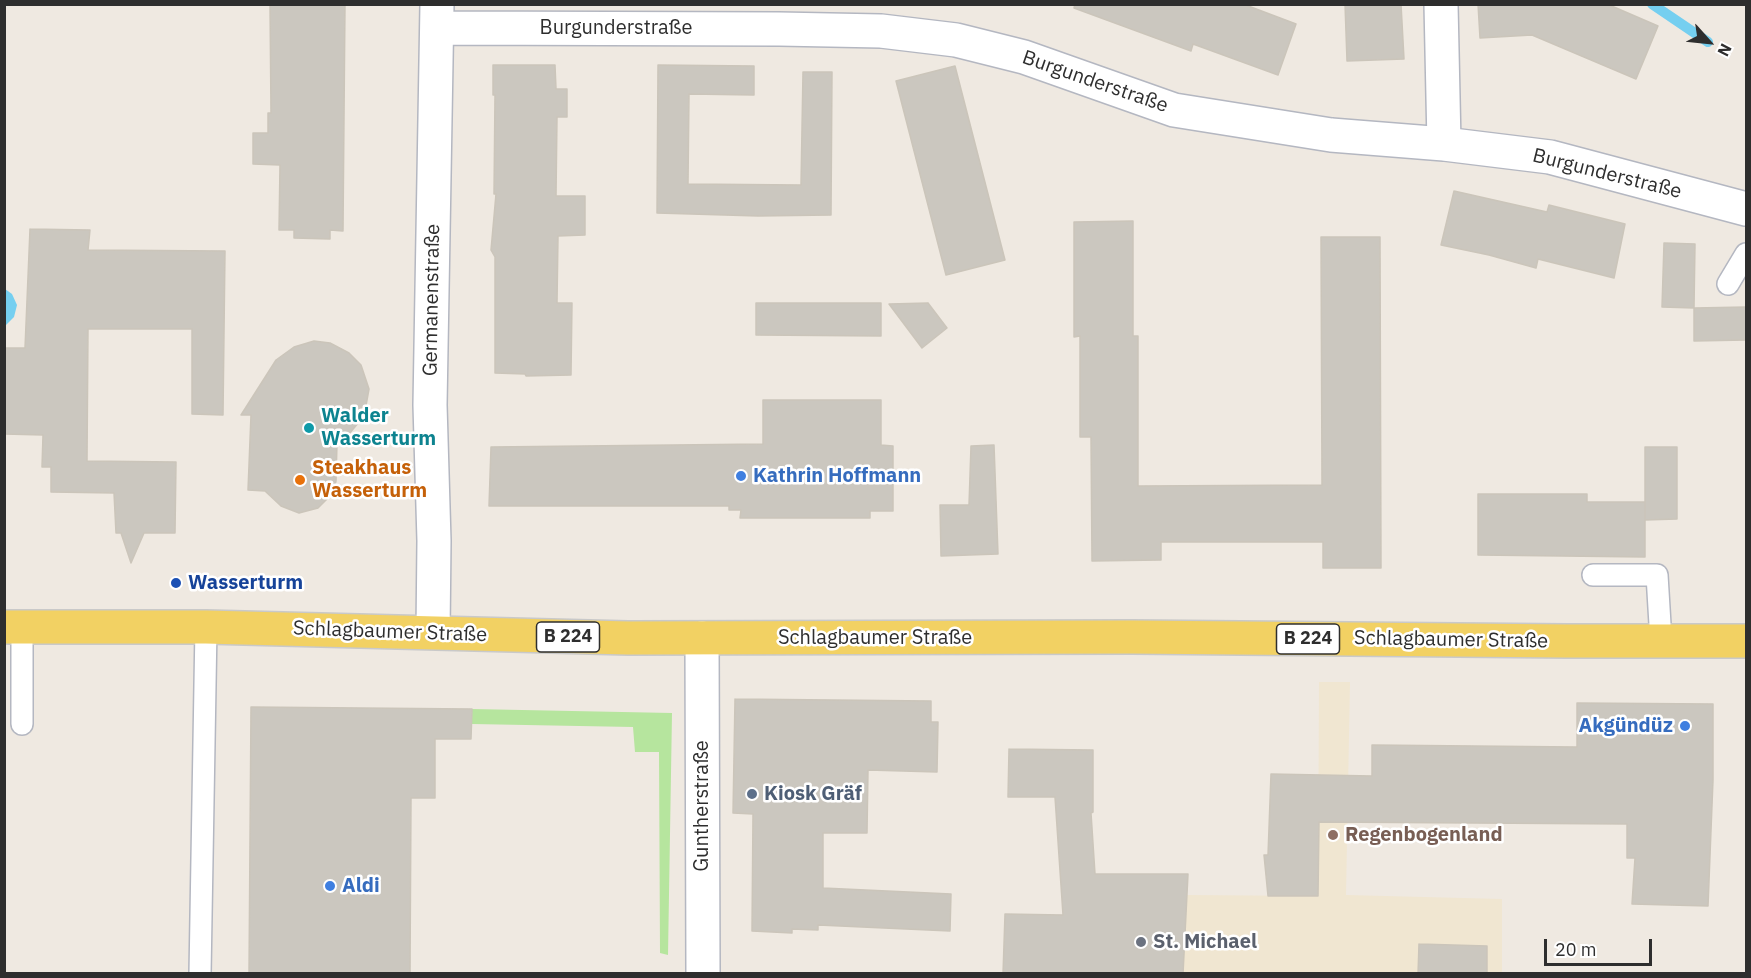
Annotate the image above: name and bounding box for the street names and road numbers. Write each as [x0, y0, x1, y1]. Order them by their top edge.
street label: Burgunderstraße [540, 16, 692, 40]
street label: Burgunderstraße [1019, 46, 1171, 118]
street label: Burgunderstraße [1530, 144, 1684, 204]
street label: Germanenstraße [419, 224, 445, 376]
street label: Schlagbaumer Straße [293, 617, 487, 647]
road number: B 224 [536, 622, 600, 652]
road number: B 224 [1276, 624, 1340, 654]
street label: Schlagbaumer Straße [778, 626, 972, 650]
street label: Schlagbaumer Straße [1354, 626, 1548, 654]
street label: Guntherstraße [690, 740, 714, 872]

